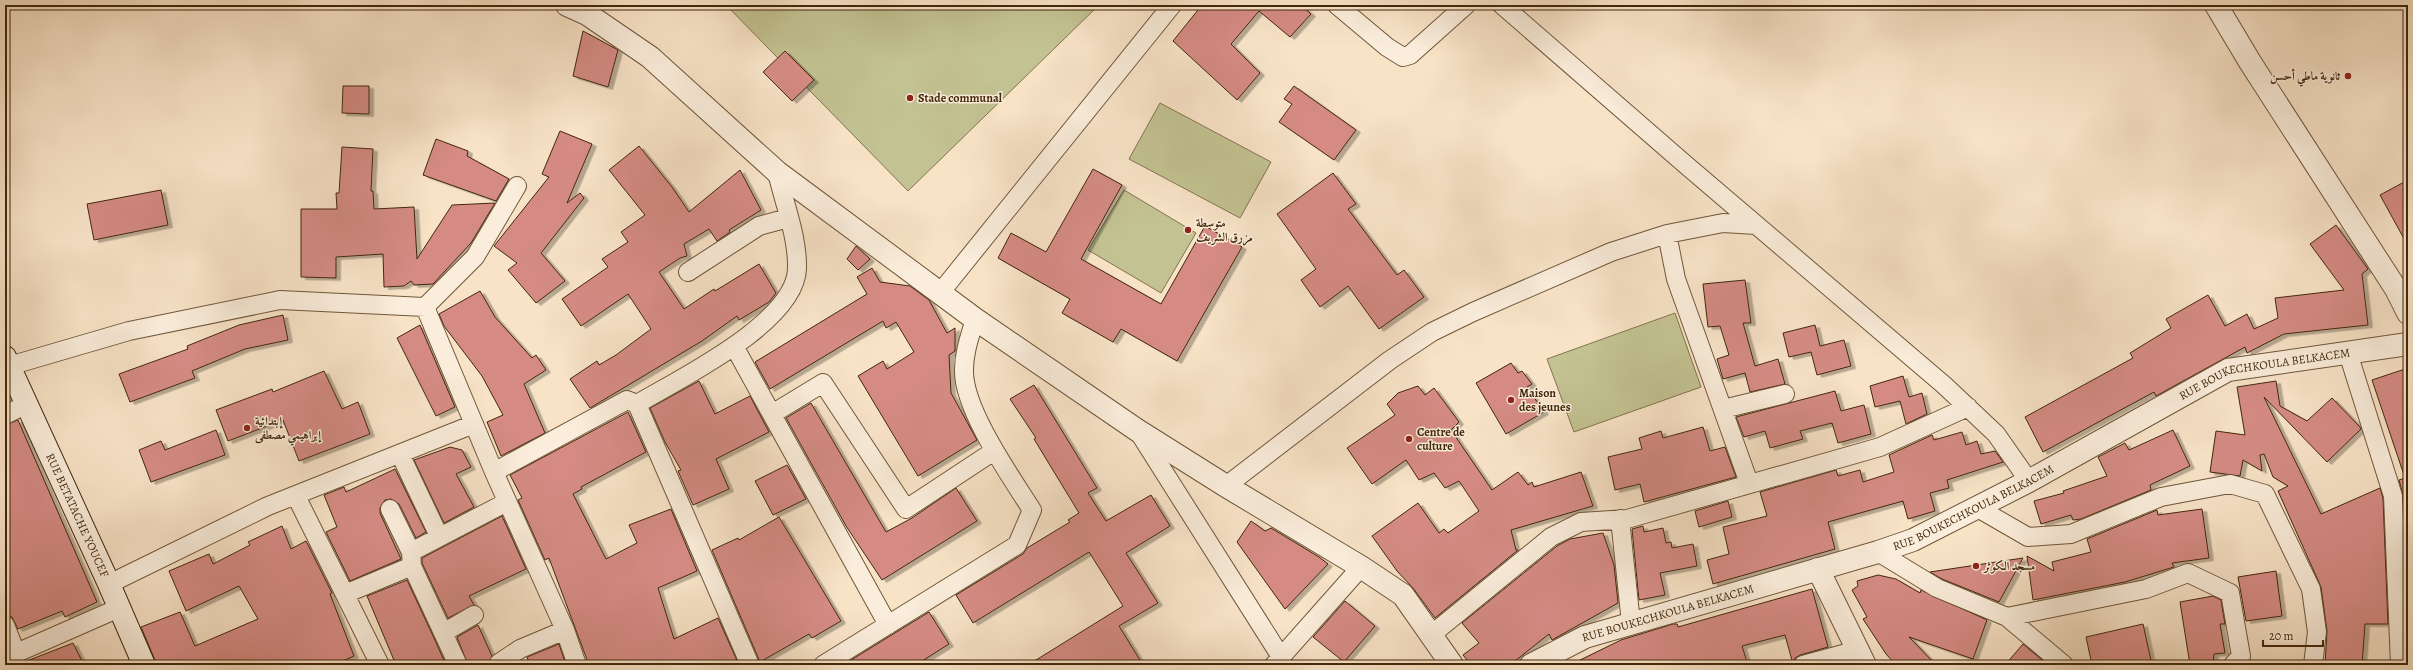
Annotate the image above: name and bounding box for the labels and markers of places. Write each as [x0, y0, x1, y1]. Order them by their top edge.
place label: ثانوية ماطي أحسن [2270, 68, 2341, 87]
marker: ثانوية ماطي أحسن [2343, 71, 2353, 81]
place label: Stade communal [918, 90, 1003, 106]
marker: Stade communal [905, 93, 915, 103]
place label: متوسطة مزرق الشريف [1196, 215, 1253, 246]
marker: متوسطة مزرق الشريف [1183, 225, 1193, 235]
place label: Maison des jeunes [1519, 385, 1571, 415]
marker: Maison des jeunes [1506, 395, 1516, 405]
place label: إبتدائية إبراهيمي مصطفى [254, 413, 322, 446]
marker: إبتدائية إبراهيمي مصطفى [242, 423, 252, 433]
place label: Centre de culture [1417, 424, 1465, 454]
marker: Centre de culture [1404, 434, 1414, 444]
place label: مسجد الكوثر [1982, 558, 2035, 574]
marker: مسجد الكوثر [1971, 561, 1981, 571]

